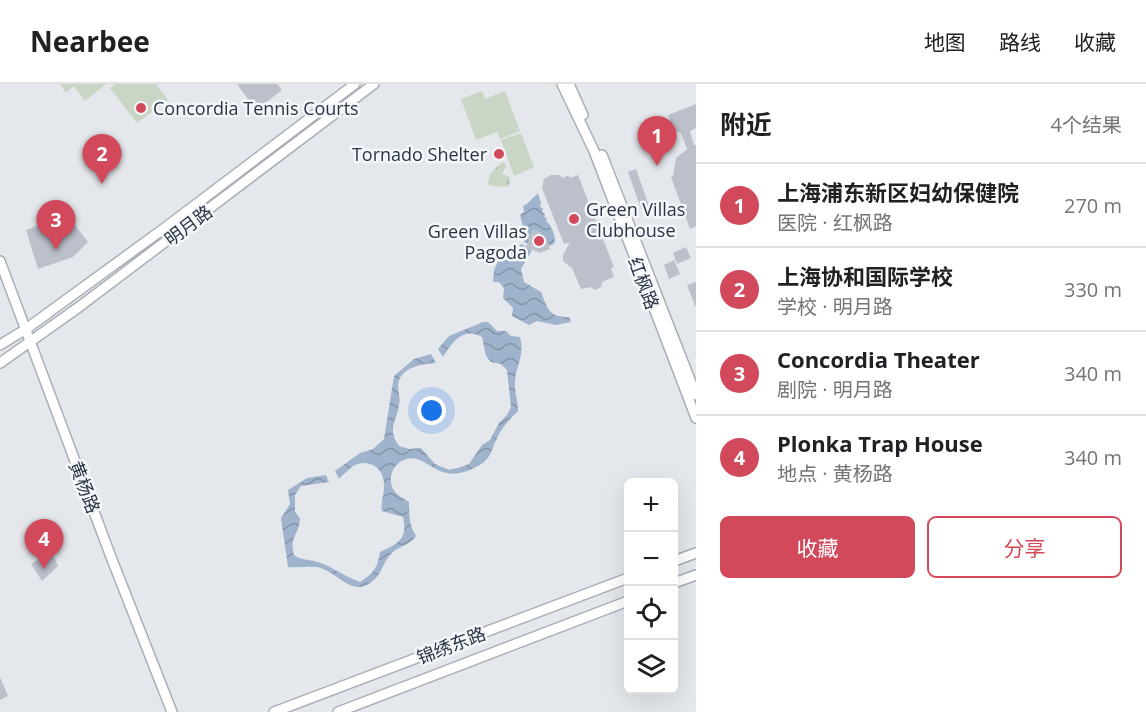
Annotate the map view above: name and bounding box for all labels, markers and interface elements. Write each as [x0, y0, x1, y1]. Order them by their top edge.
text: Nearbee [30, 22, 150, 60]
text: 地图 [924, 28, 966, 56]
text: 路线 [999, 28, 1041, 56]
text: 收藏 [1074, 28, 1116, 56]
place label: Concordia Tennis Courts [153, 96, 359, 120]
marker: Concordia Tennis Courts [134, 101, 148, 115]
text: 附近 [720, 106, 772, 142]
text: 4个结果 [1051, 111, 1122, 138]
pin: 1 [638, 116, 676, 166]
pin: 2 [82, 135, 122, 184]
place label: Tornado Shelter [352, 142, 488, 166]
marker: Tornado Shelter [492, 147, 506, 161]
text: 上海浦东新区妇幼保健院 [777, 177, 1019, 207]
text: 1 [734, 192, 745, 219]
text: 270 m [1064, 192, 1122, 219]
place label: Green Villas Clubhouse [586, 197, 685, 242]
street label: 明月路 [159, 199, 217, 251]
pin: 3 [36, 200, 76, 250]
text: 医院 · 红枫路 [777, 209, 893, 236]
marker: Green Villas Clubhouse [567, 212, 581, 226]
place label: Green Villas Pagoda [428, 219, 527, 264]
marker: Green Villas Pagoda [532, 234, 546, 248]
street label: 红枫路 [623, 253, 665, 313]
text: 上海协和国际学校 [777, 261, 953, 291]
text: 2 [734, 276, 745, 303]
text: 330 m [1064, 276, 1122, 303]
text: 学校 · 明月路 [777, 293, 893, 320]
text: Concordia Theater [777, 344, 980, 374]
text: 3 [734, 360, 745, 387]
text: 340 m [1064, 360, 1122, 387]
text: 剧院 · 明月路 [777, 376, 893, 403]
your location [417, 396, 446, 425]
text: Plonka Trap House [777, 428, 983, 458]
text: 4 [734, 444, 745, 471]
text: 340 m [1064, 444, 1122, 471]
street label: 黄杨路 [64, 457, 106, 517]
text: 地点 · 黄杨路 [777, 460, 893, 487]
map controls [624, 478, 678, 694]
button: + [624, 478, 678, 532]
button: 收藏 [720, 516, 915, 578]
button: 分享 [927, 516, 1122, 578]
pin: 4 [24, 520, 63, 569]
button: − [624, 532, 678, 586]
button: locate [624, 586, 678, 640]
street label: 锦绣东路 [413, 621, 489, 669]
button: layers [624, 640, 678, 694]

